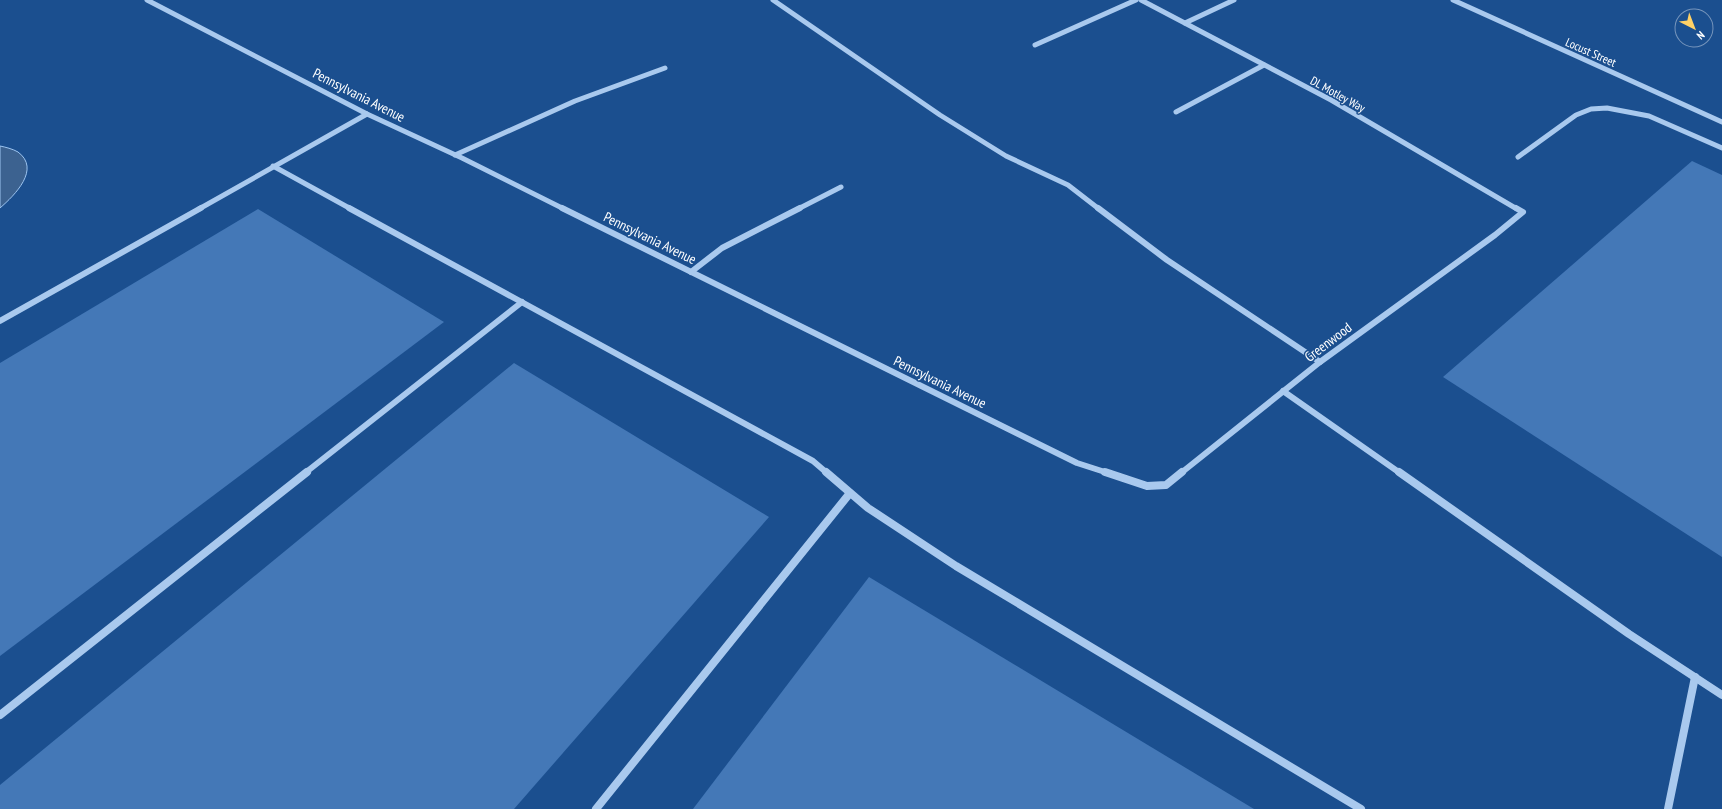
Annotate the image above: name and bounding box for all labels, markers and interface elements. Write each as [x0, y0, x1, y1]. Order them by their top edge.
north arrow [1674, 8, 1714, 48]
text: N [1694, 28, 1708, 43]
street label: Locust Street [1563, 34, 1619, 70]
street label: Pennsylvania Avenue [310, 64, 408, 126]
street label: DL Motley Way [1308, 73, 1369, 115]
street label: Pennsylvania Avenue [601, 208, 700, 268]
street label: Greenwood [1301, 318, 1355, 366]
street label: Pennsylvania Avenue [891, 352, 990, 412]

